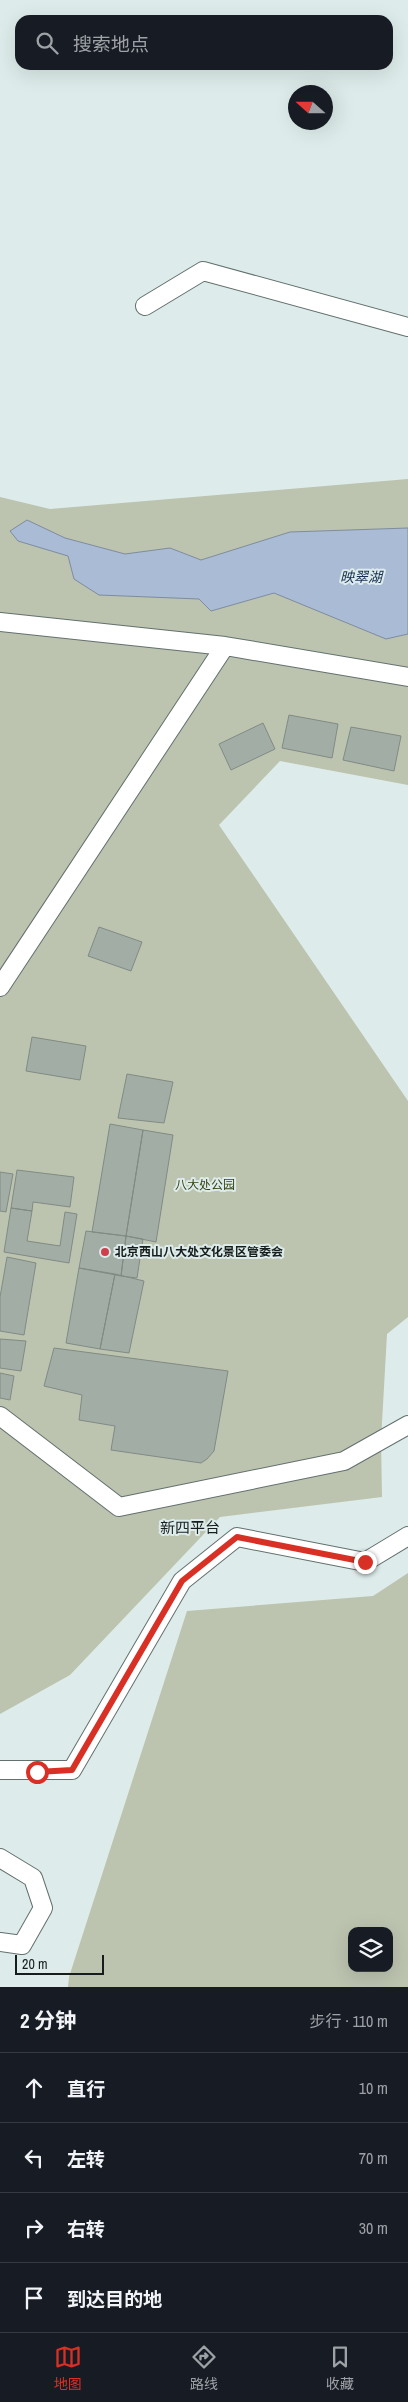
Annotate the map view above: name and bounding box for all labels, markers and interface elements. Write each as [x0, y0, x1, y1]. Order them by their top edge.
search box [15, 15, 393, 70]
icon: search [33, 29, 61, 57]
text: 搜索地点 [73, 31, 149, 57]
north arrow [288, 85, 333, 130]
water label: 映翠湖 [340, 568, 384, 586]
park label: 八大处公园 [175, 1177, 235, 1193]
place label: 北京西山八大处文化景区管委会 [115, 1244, 283, 1260]
marker: 北京西山八大处文化景区管委会 [99, 1246, 111, 1258]
district label: 新四平台 [160, 1517, 220, 1538]
route end [354, 1551, 377, 1574]
route start [26, 1761, 49, 1784]
map controls [348, 1927, 393, 1972]
button: layers [348, 1927, 393, 1972]
scale bar [15, 1952, 104, 1975]
text: 20 m [22, 1955, 48, 1973]
text: 2 分钟 [20, 2006, 76, 2035]
text: 步行 · 110 m [310, 2010, 388, 2032]
icon: ahead [20, 2074, 48, 2102]
text: 直行 [67, 2076, 105, 2102]
text: 10 m [359, 2077, 388, 2099]
icon: left [20, 2144, 48, 2172]
text: 左转 [67, 2146, 105, 2172]
text: 70 m [359, 2147, 388, 2169]
icon: right [20, 2214, 48, 2242]
text: 右转 [67, 2216, 105, 2242]
text: 30 m [359, 2217, 388, 2239]
icon: arrive [20, 2284, 48, 2312]
text: 到达目的地 [67, 2286, 162, 2312]
tab: 地图 [54, 2343, 82, 2393]
tab: 路线 [190, 2343, 218, 2393]
tab: 收藏 [326, 2343, 354, 2393]

